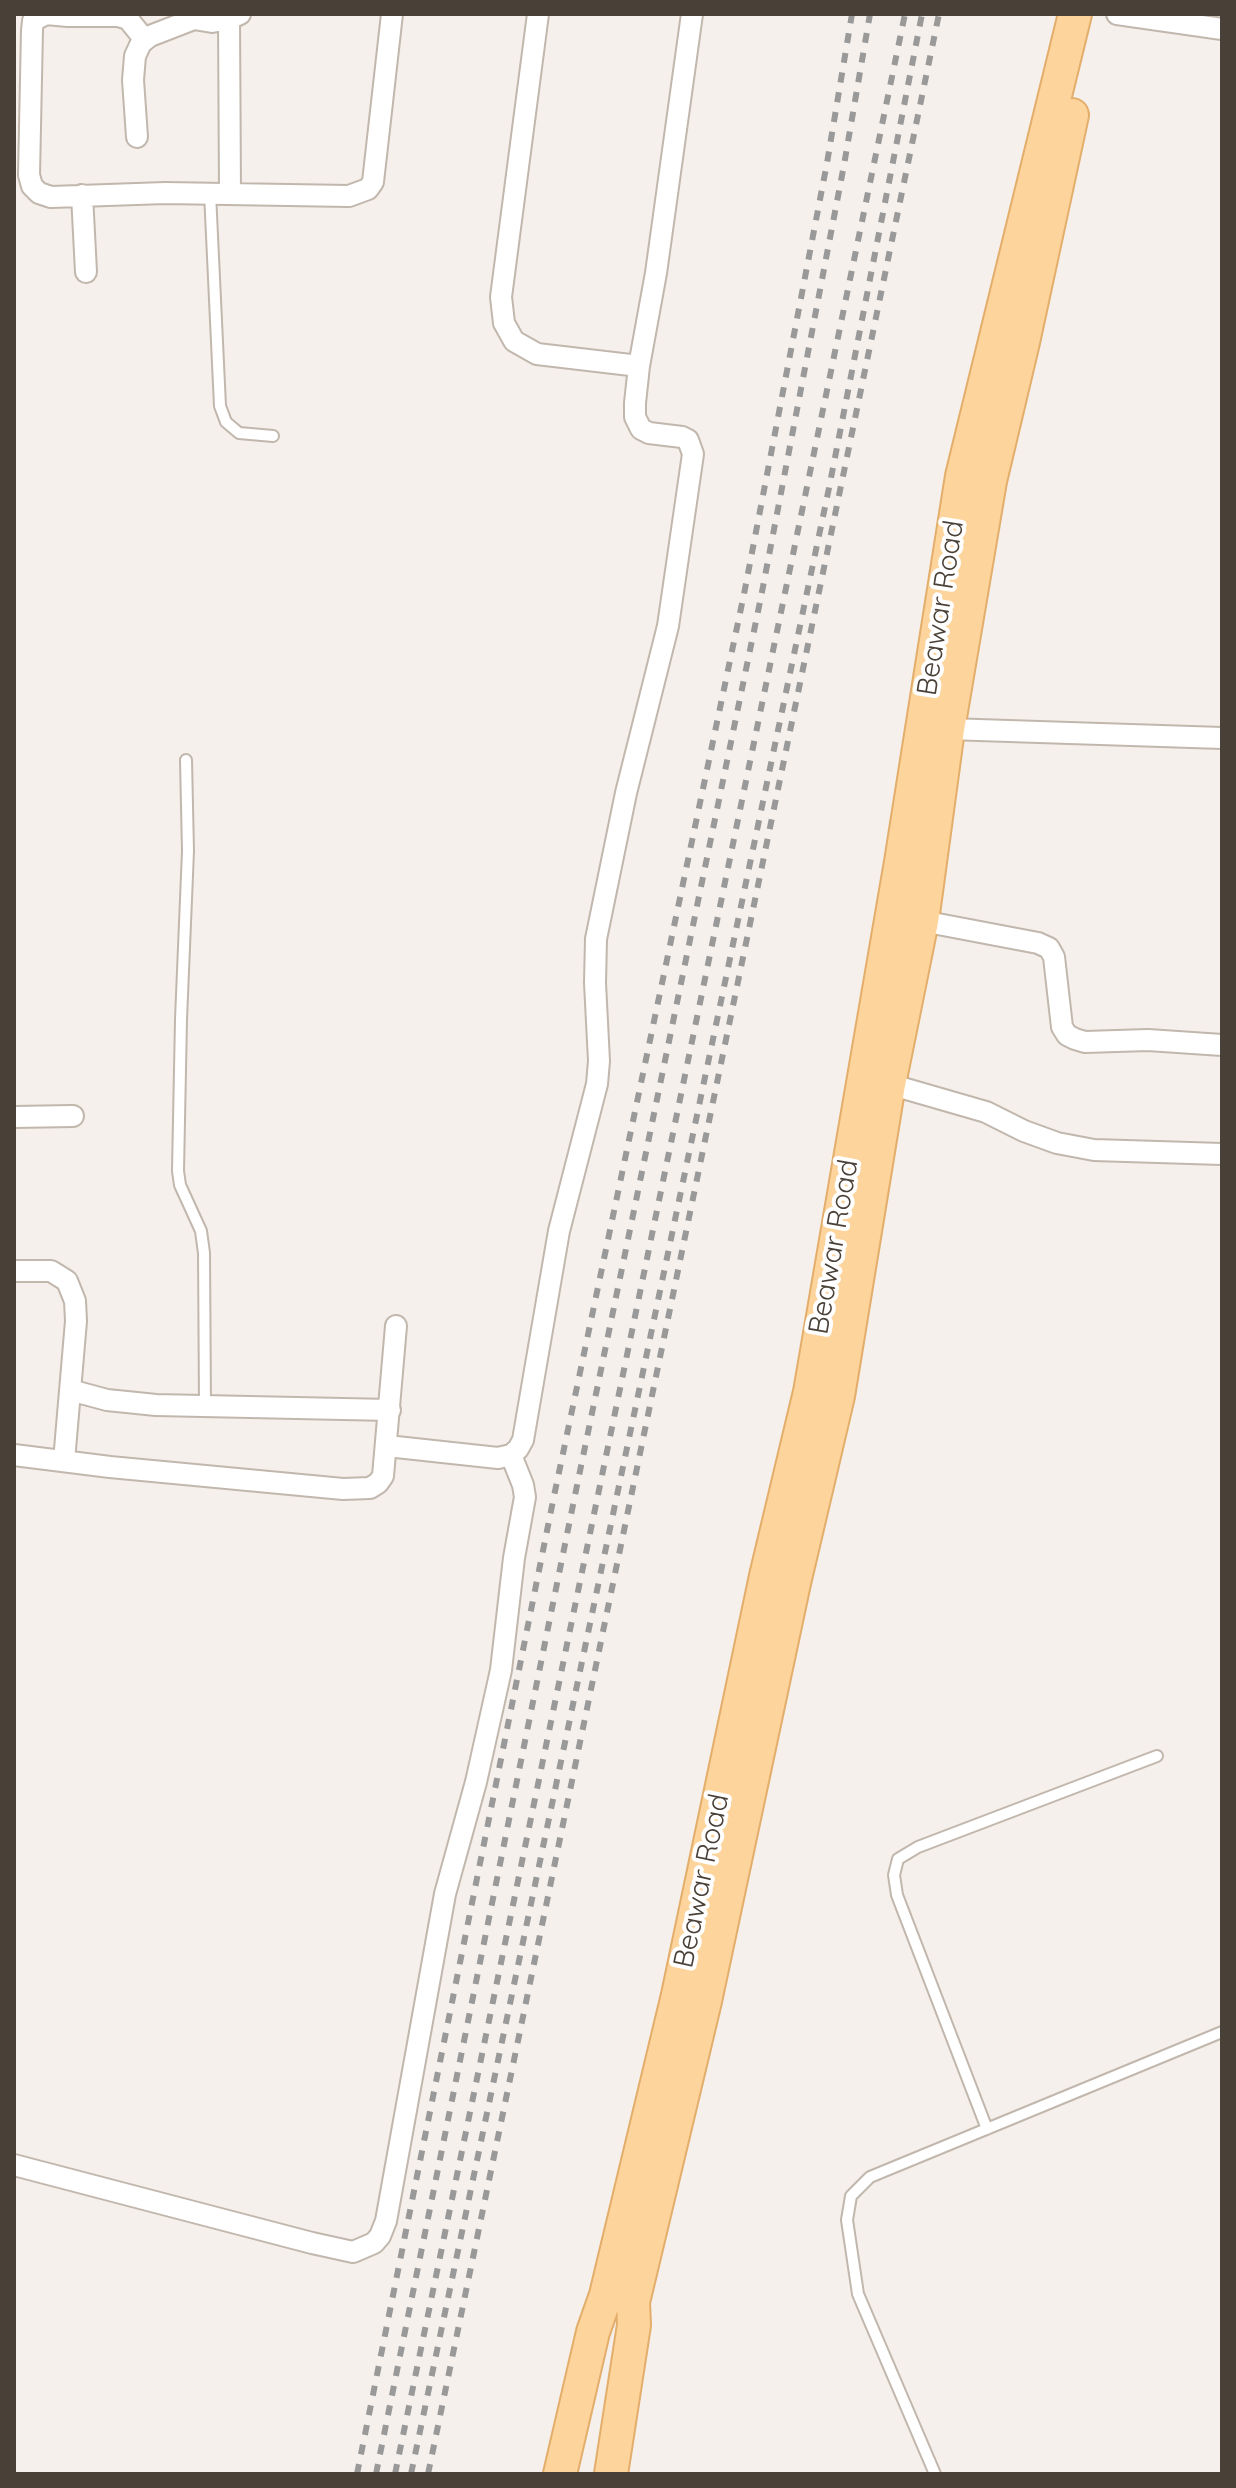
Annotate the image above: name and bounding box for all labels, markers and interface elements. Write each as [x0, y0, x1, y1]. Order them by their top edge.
street label: Beawar Road [911, 518, 971, 698]
street label: Beawar Road [802, 1157, 866, 1337]
street label: Beawar Road [667, 1791, 737, 1971]

